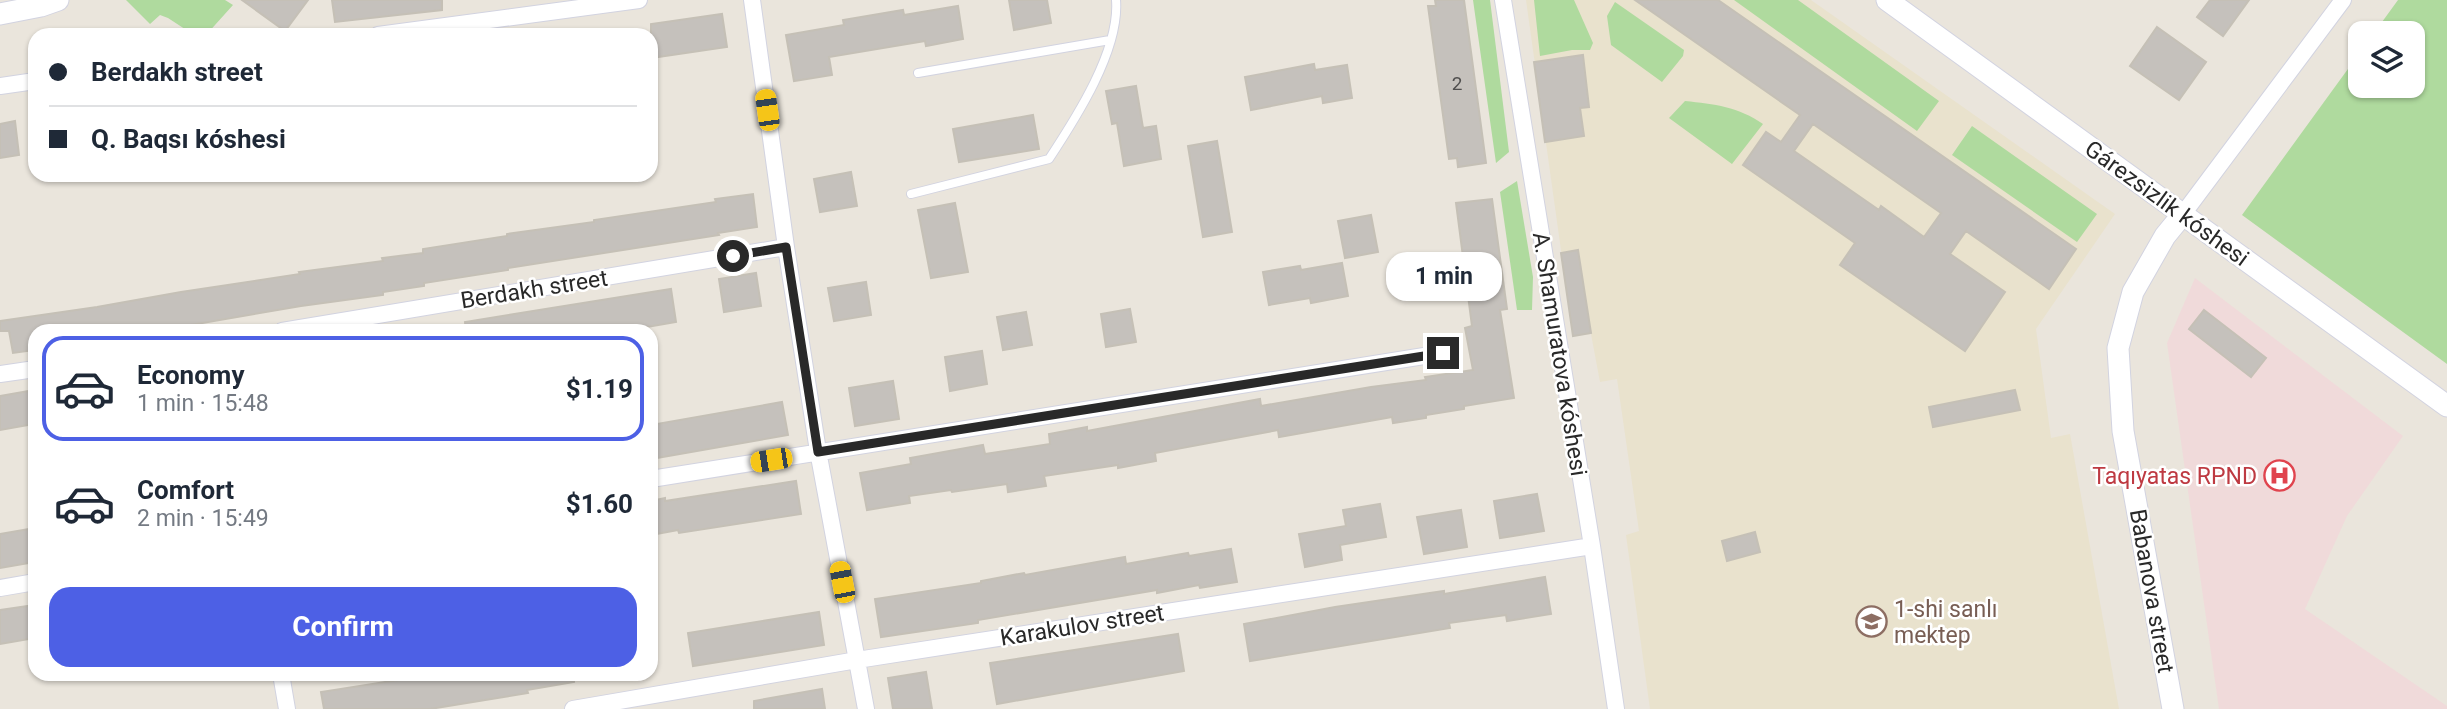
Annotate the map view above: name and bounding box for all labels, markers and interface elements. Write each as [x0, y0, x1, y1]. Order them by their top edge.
map controls [2348, 21, 2425, 98]
button: layers [2348, 21, 2425, 98]
text: Berdakh street [91, 57, 263, 87]
house number: 2 [1452, 72, 1462, 95]
car [754, 88, 781, 132]
text: Q. Baqsı kóshesi [91, 124, 286, 154]
street label: Gárezsizlik kóshesi [2080, 135, 2254, 272]
street label: A. Shamuratova kóshesi [1527, 230, 1592, 478]
route start [717, 240, 749, 272]
callout: 1 min [1385, 252, 1501, 300]
text: 1 min [1415, 263, 1473, 290]
street label: Berdakh street [459, 265, 610, 314]
route end [1427, 337, 1459, 369]
icon: car [53, 357, 116, 420]
text: Economy [137, 360, 244, 390]
text: $1.19 [566, 374, 633, 404]
text: 1 min · 15:48 [137, 390, 269, 417]
car [749, 446, 794, 474]
hospital icon: Taqıyatas RPND [2263, 459, 2297, 493]
place label: Taqıyatas RPND [2092, 463, 2257, 490]
icon: car [53, 472, 116, 535]
text: Comfort [137, 475, 234, 505]
text: $1.60 [566, 489, 633, 519]
text: 2 min · 15:49 [137, 505, 269, 532]
street label: Babanova street [2124, 507, 2179, 675]
car [828, 559, 857, 605]
button: Confirm [49, 587, 637, 667]
place label: 1-shi sanlı mektep [1894, 596, 1998, 649]
street label: Karakulov street [998, 599, 1166, 652]
school or university icon: 1-shi sanlı mektep [1854, 605, 1888, 639]

